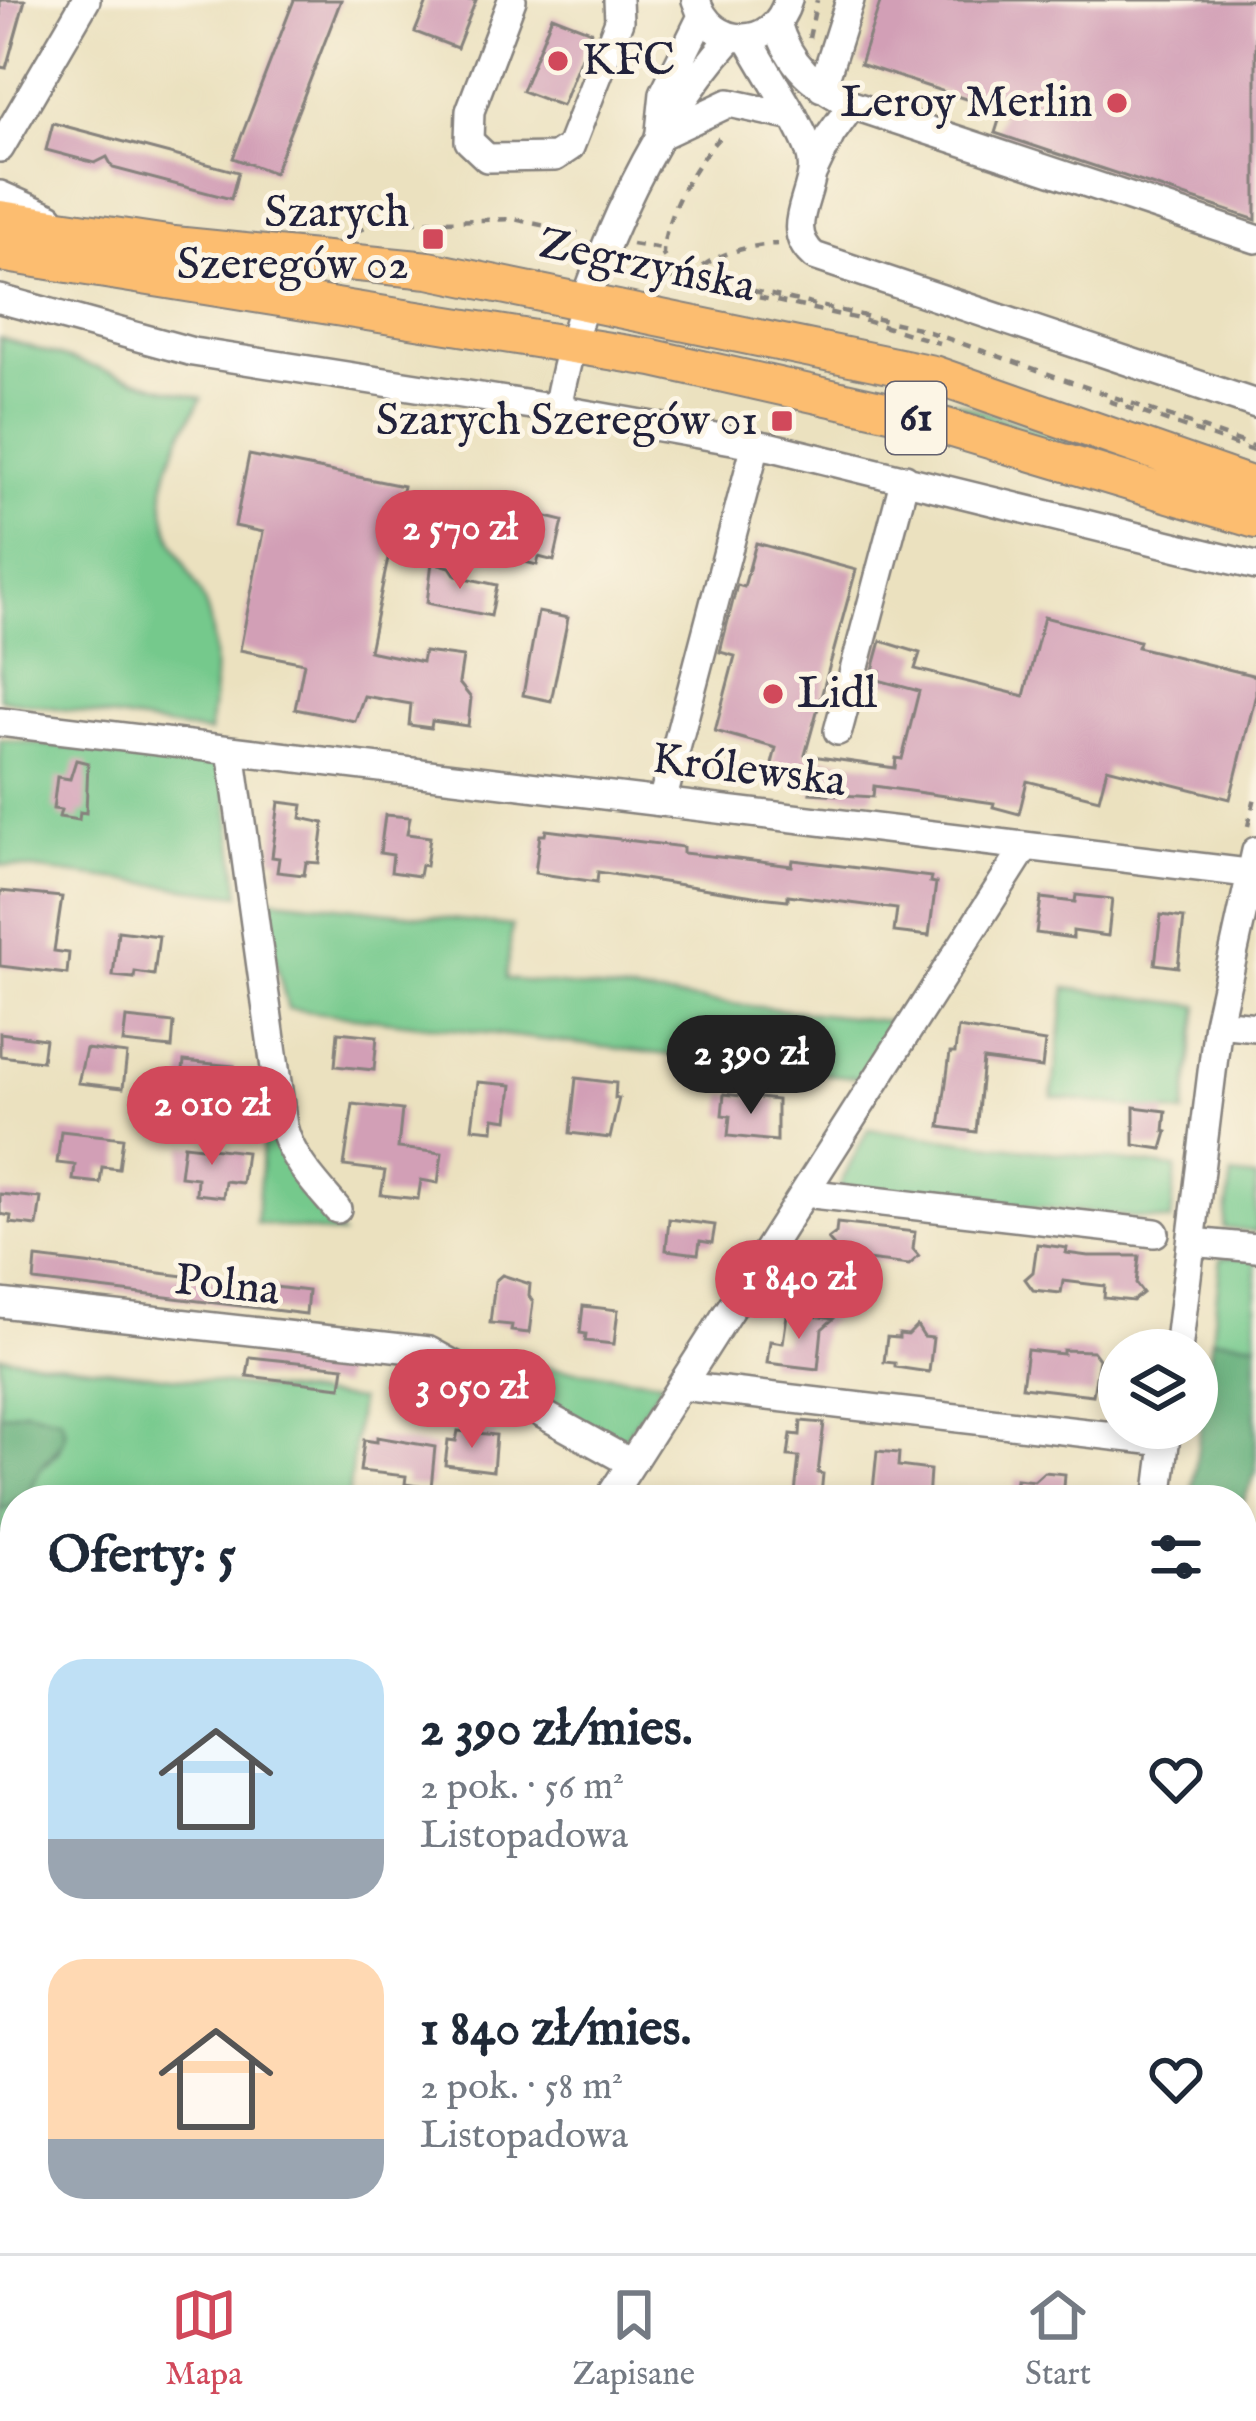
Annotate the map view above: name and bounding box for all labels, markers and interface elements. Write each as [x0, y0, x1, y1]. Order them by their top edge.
place label: KFC [582, 33, 675, 90]
marker: KFC [545, 48, 571, 74]
place label: Leroy Merlin [840, 75, 1093, 132]
marker: Leroy Merlin [1104, 90, 1130, 116]
place label: Szarych Szeregów 02 [177, 185, 409, 294]
street label: Zegrzyńska [534, 215, 761, 317]
marker: Szarych Szeregów 02 [420, 226, 446, 252]
road number: 61 [886, 382, 946, 454]
place label: Szarych Szeregów 01 [376, 393, 758, 450]
marker: Szarych Szeregów 01 [769, 408, 795, 434]
pin: 2 570 zł [336, 490, 584, 592]
text: 2 570 zł [402, 504, 518, 553]
place label: Lidl [797, 666, 878, 723]
marker: Lidl [760, 681, 786, 707]
street label: Królewska [649, 731, 850, 811]
pin: 2 390 zł [627, 1015, 875, 1117]
text: 2 390 zł [694, 1029, 808, 1078]
pin: 2 010 zł [88, 1066, 336, 1168]
text: 2 010 zł [154, 1080, 270, 1129]
pin: 1 840 zł [675, 1240, 923, 1342]
street label: Polna [172, 1252, 283, 1320]
text: 1 840 zł [742, 1254, 856, 1303]
map controls [1098, 1329, 1218, 1449]
button: layers [1098, 1329, 1218, 1449]
pin: 3 050 zł [348, 1349, 596, 1451]
text: 3 050 zł [416, 1363, 528, 1412]
icon: filters [1143, 1524, 1209, 1590]
text: Oferty: 5 [48, 1525, 236, 1590]
text: 2 390 zł/mies. [420, 1698, 693, 1763]
icon: home [144, 1707, 288, 1851]
icon: heart [1143, 1746, 1209, 1812]
text: 2 pok. · 56 m² [420, 1763, 624, 1812]
text: Listopadowa [420, 1812, 628, 1861]
text: 1 840 zł/mies. [420, 1998, 691, 2063]
icon: home [144, 2007, 288, 2151]
icon: heart [1143, 2046, 1209, 2112]
text: 2 pok. · 58 m² [420, 2063, 623, 2112]
text: Listopadowa [420, 2112, 628, 2161]
tab: Mapa [165, 2282, 242, 2396]
tab: Zapisane [572, 2282, 695, 2396]
tab: Start [1025, 2282, 1091, 2396]

